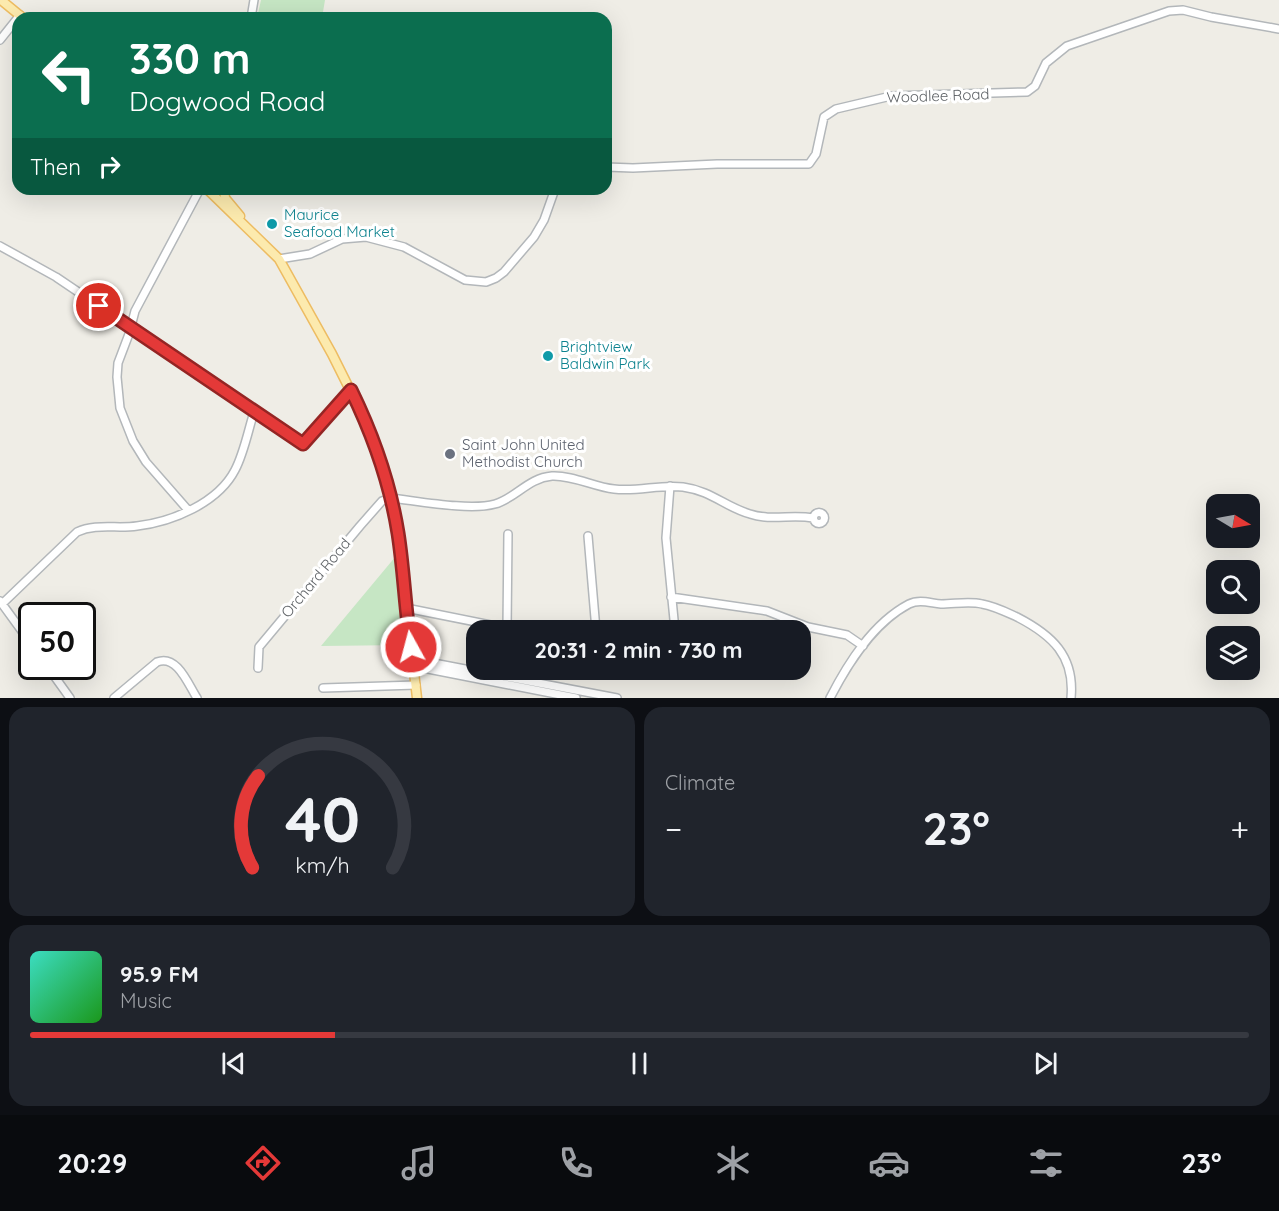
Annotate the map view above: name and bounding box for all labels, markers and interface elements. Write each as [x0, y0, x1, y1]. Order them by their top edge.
text: 330 m [129, 32, 250, 85]
icon: left [30, 36, 108, 114]
text: Dogwood Road [129, 84, 325, 118]
street label: Woodlee Road [886, 84, 990, 107]
icon: right [93, 150, 126, 183]
text: Then [30, 153, 81, 181]
place label: Maurice Seafood Market [284, 205, 395, 241]
marker: Maurice Seafood Market [265, 217, 279, 231]
pin [73, 280, 124, 331]
icon: arrive [82, 289, 115, 322]
place label: Brightview Baldwin Park [560, 337, 650, 373]
marker: Brightview Baldwin Park [541, 349, 555, 363]
place label: Saint John United Methodist Church [462, 435, 585, 471]
marker: Saint John United Methodist Church [443, 447, 457, 461]
north arrow [1206, 494, 1260, 548]
map controls [1206, 494, 1260, 680]
street label: Orchard Road [277, 534, 354, 621]
button: search [1206, 560, 1260, 614]
speed limit sign: 50 [18, 602, 96, 680]
position arrow [379, 615, 443, 679]
button: layers [1206, 626, 1260, 680]
text: 20:31 · 2 min · 730 m [535, 636, 742, 664]
text: Climate [665, 770, 735, 795]
text: 40 [284, 780, 359, 858]
text: 23° [923, 800, 990, 856]
text: − [665, 808, 682, 849]
text: + [1230, 808, 1249, 849]
text: km/h [295, 853, 349, 879]
text: 95.9 FM [120, 960, 199, 988]
text: Music [120, 988, 172, 1013]
icon: previous [217, 1047, 250, 1080]
icon: pause [623, 1047, 656, 1080]
icon: next [1029, 1047, 1062, 1080]
icon: directions [242, 1142, 284, 1184]
icon: music [398, 1142, 440, 1184]
icon: phone [555, 1142, 597, 1184]
icon: climate [712, 1142, 754, 1184]
icon: car [868, 1142, 910, 1184]
icon: filters [1025, 1142, 1067, 1184]
text: 20:29 [57, 1146, 127, 1180]
text: 23° [1181, 1146, 1222, 1180]

